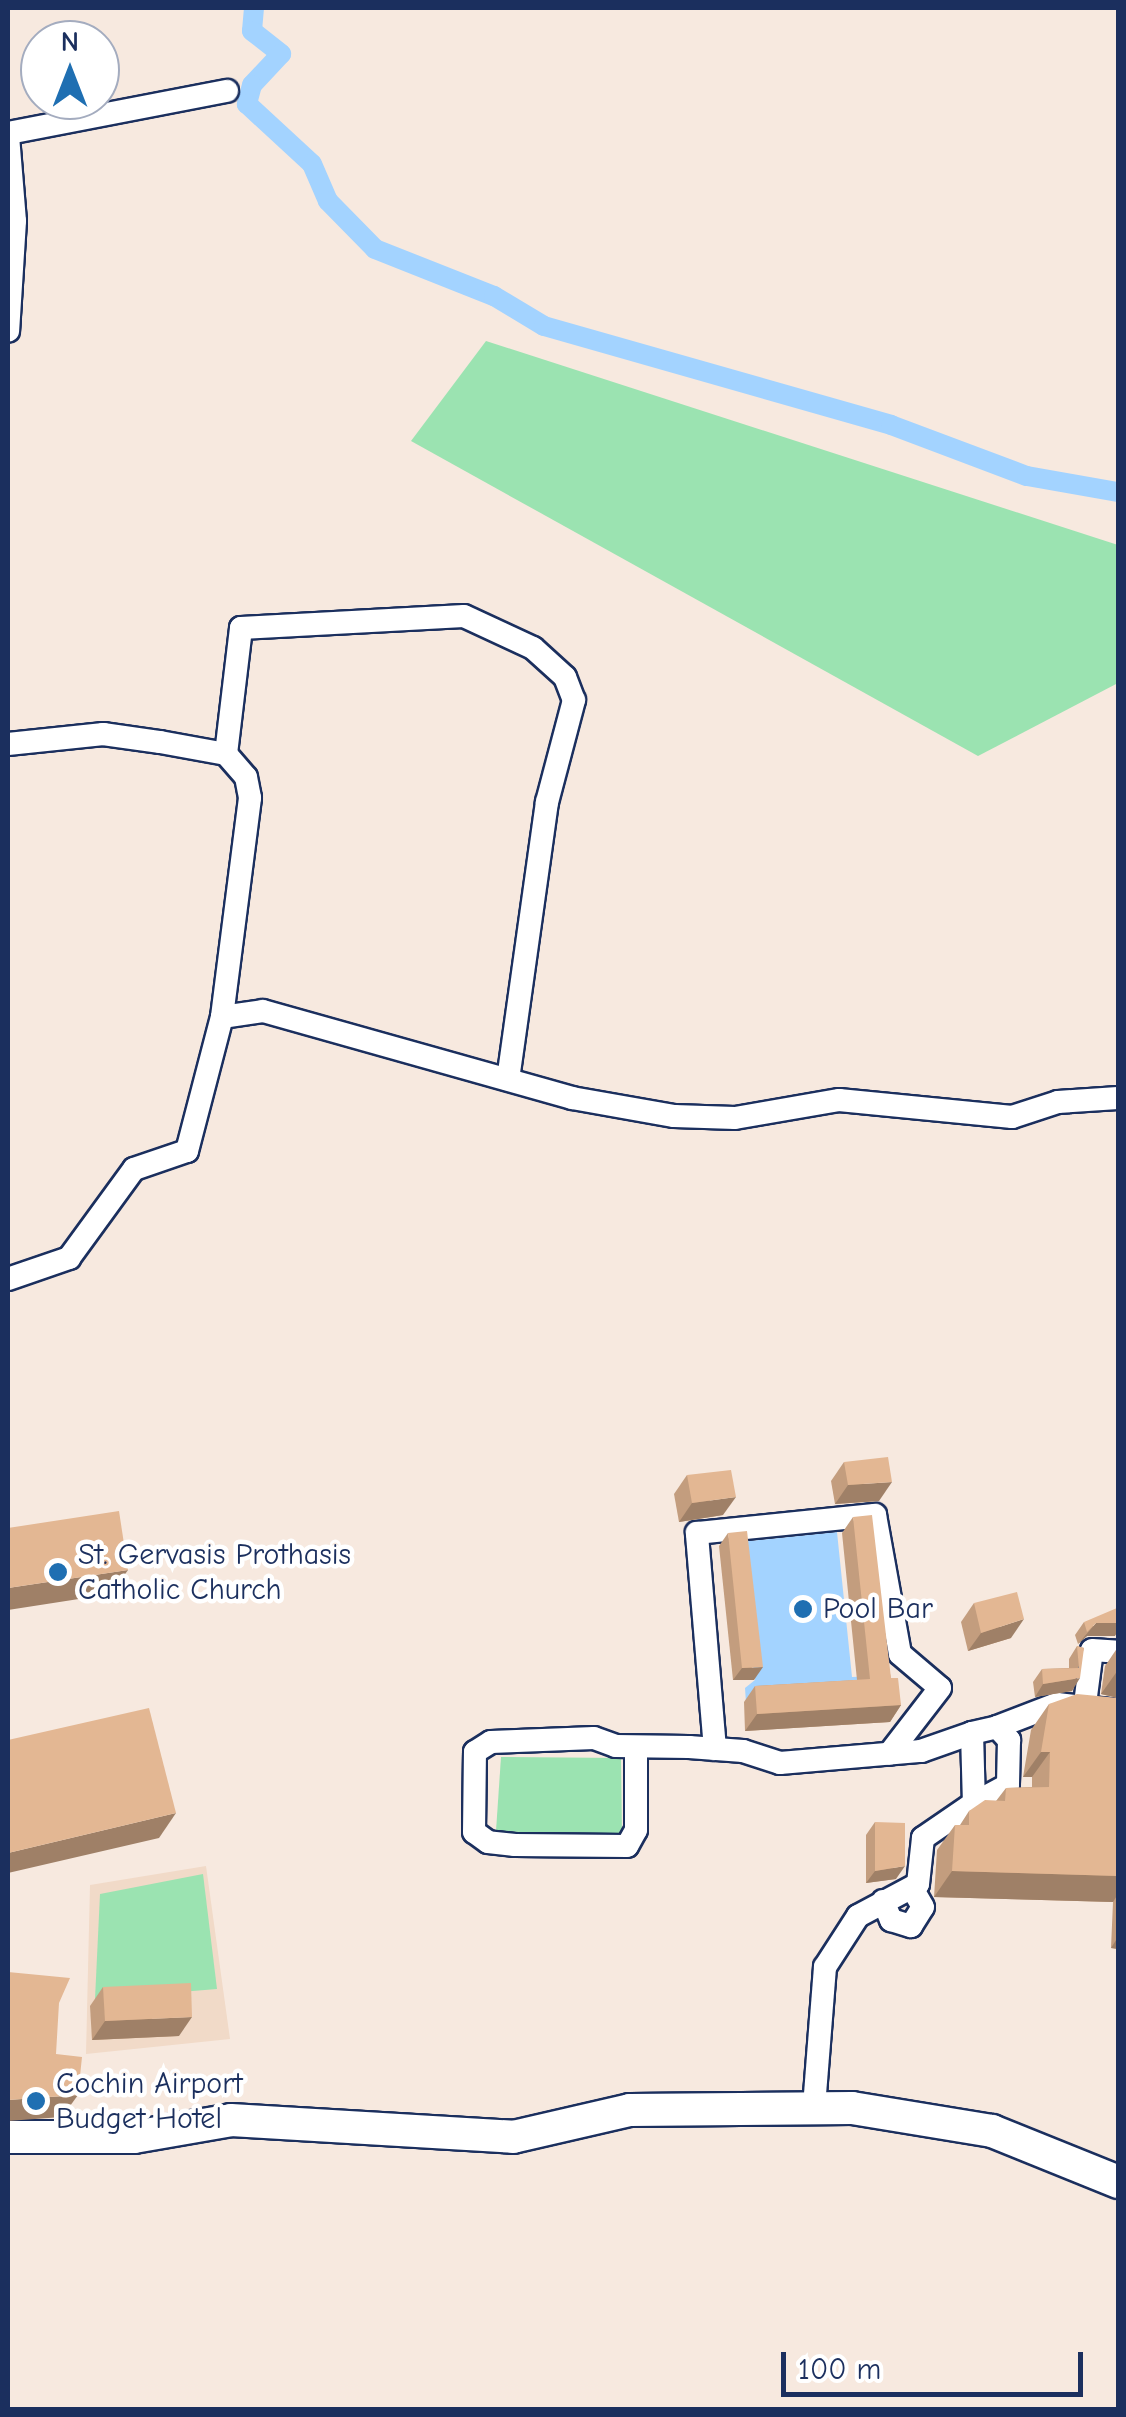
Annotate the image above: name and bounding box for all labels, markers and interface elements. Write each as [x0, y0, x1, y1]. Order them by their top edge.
north arrow [20, 20, 120, 120]
text: N [61, 26, 79, 58]
place label: St. Gervasis Prothasis Catholic Church [78, 1537, 351, 1608]
marker: St. Gervasis Prothasis Catholic Church [47, 1561, 69, 1583]
place label: Pool Bar [823, 1591, 933, 1627]
marker: Pool Bar [792, 1598, 814, 1620]
place label: Cochin Airport Budget Hotel [56, 2066, 243, 2136]
marker: Cochin Airport Budget Hotel [25, 2090, 47, 2112]
scale bar [786, 2332, 1088, 2394]
text: 100 m [798, 2352, 881, 2387]

